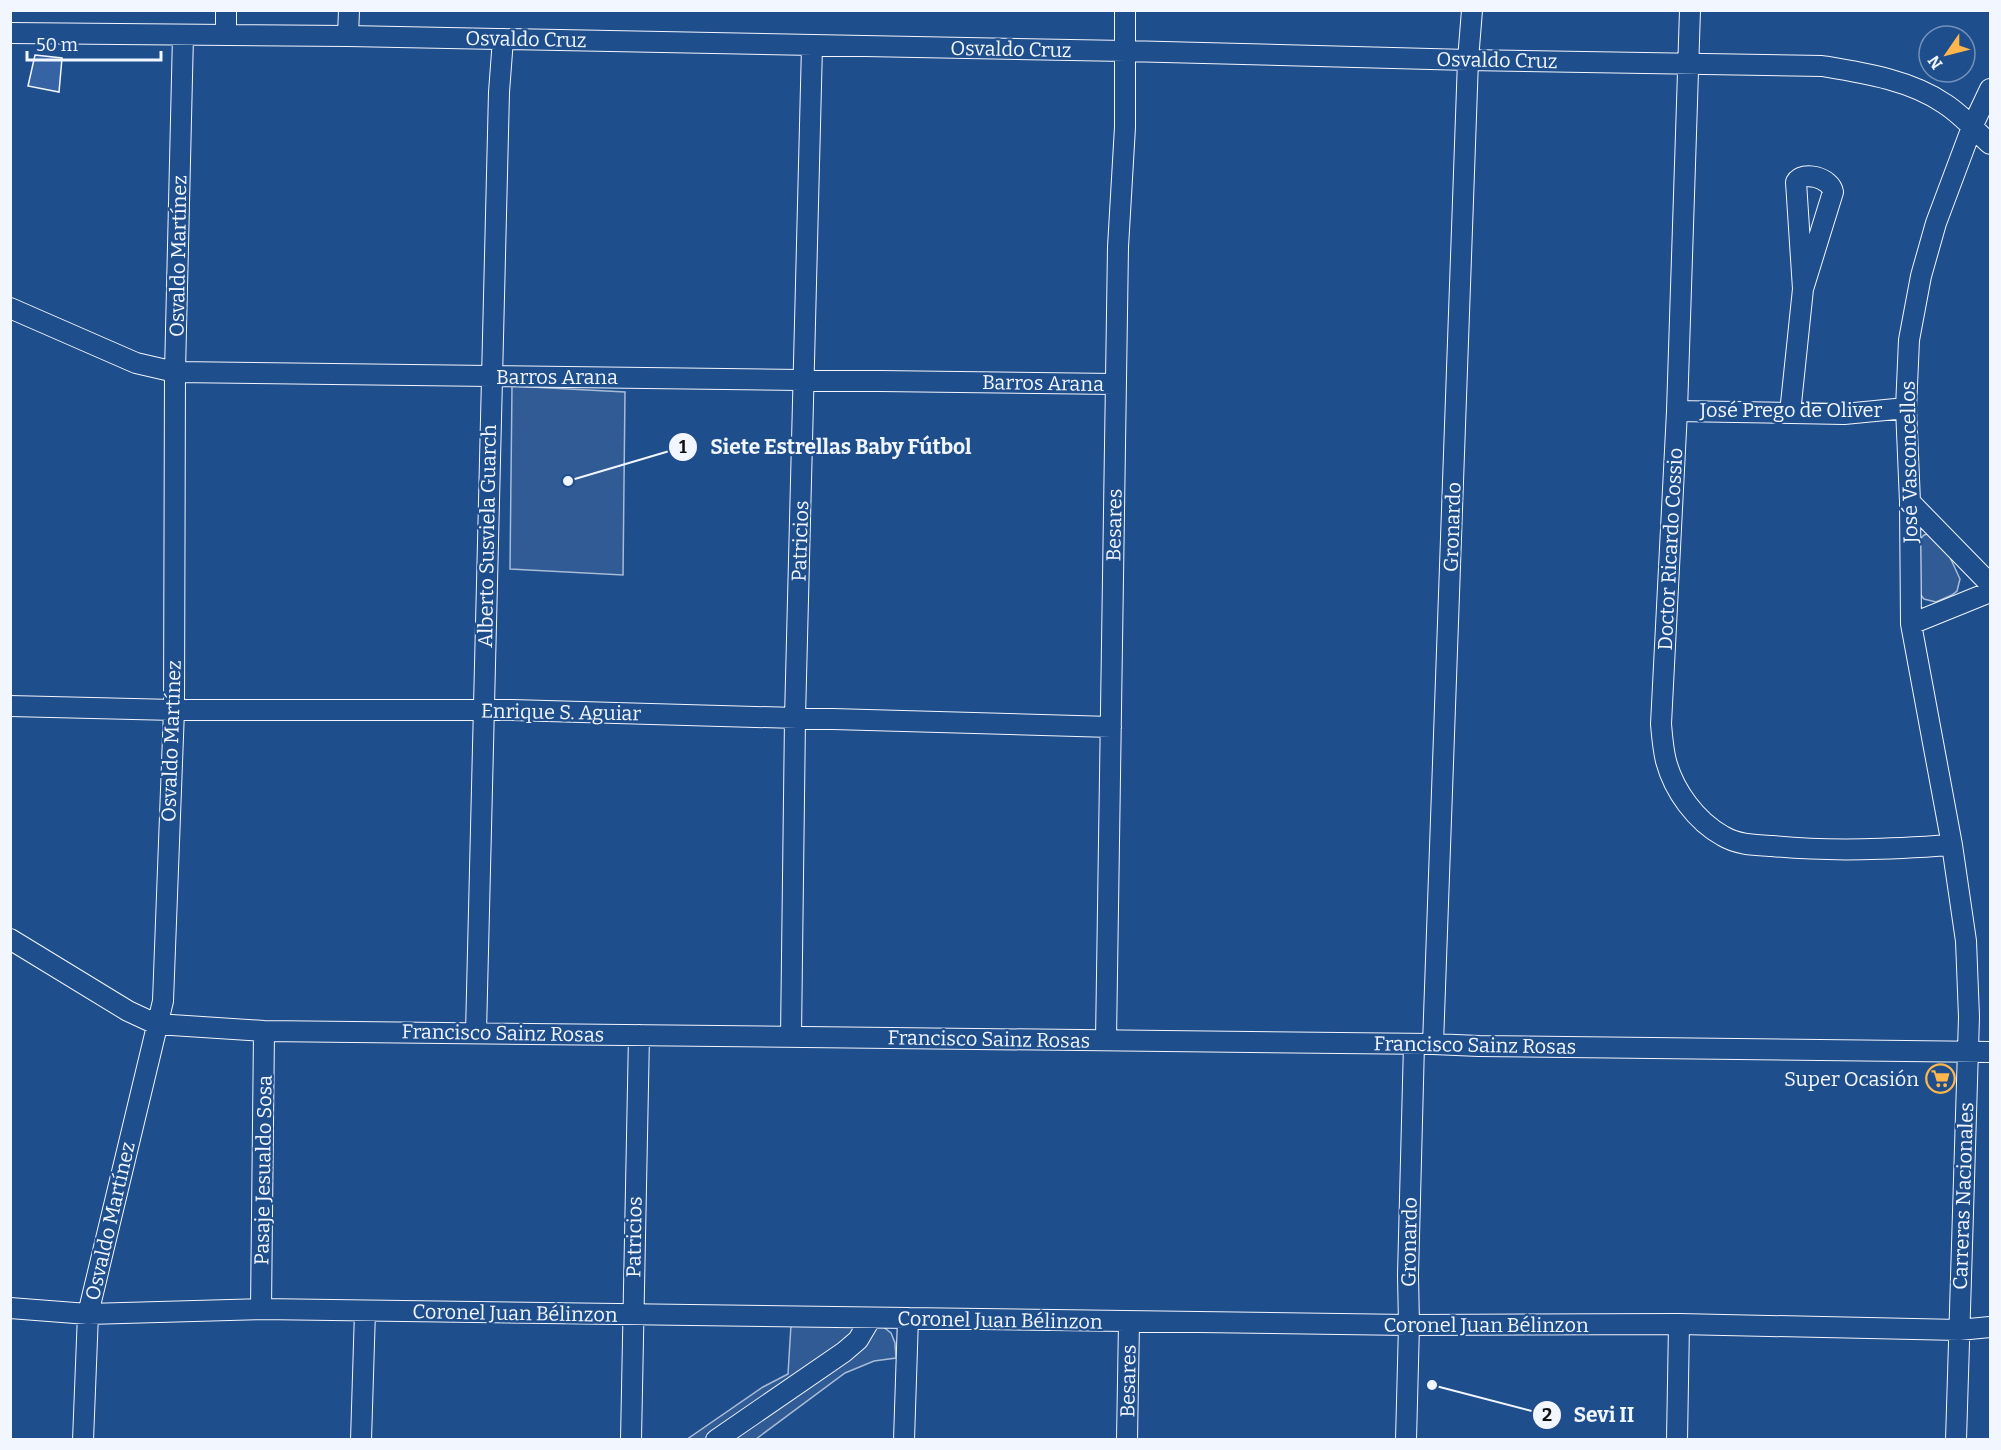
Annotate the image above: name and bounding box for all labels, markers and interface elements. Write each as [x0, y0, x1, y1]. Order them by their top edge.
scale bar [27, 24, 160, 62]
north arrow [1917, 24, 1977, 84]
street label: Osvaldo Cruz [465, 26, 587, 52]
text: 50 m [36, 34, 78, 56]
street label: Osvaldo Cruz [950, 36, 1072, 62]
street label: Osvaldo Cruz [1436, 47, 1558, 73]
text: N [1924, 52, 1946, 73]
street label: Osvaldo Martínez [165, 175, 191, 337]
street label: Barros Arana [496, 365, 618, 389]
street label: Barros Arana [982, 370, 1104, 396]
street label: José Vasconcellos [1896, 381, 1922, 544]
street label: José Prego de Oliver [1699, 398, 1882, 422]
street label: Alberto Susviela Guarch [473, 424, 501, 648]
callout: Siete Estrellas Baby Fútbol [668, 427, 984, 466]
text: Siete Estrellas Baby Fútbol [710, 434, 972, 460]
text: 1 [679, 436, 687, 458]
street label: Doctor Ricardo Cossio [1653, 447, 1687, 651]
street label: Gronardo [1438, 482, 1466, 572]
street label: Besares [1101, 488, 1127, 562]
street label: Patricios [787, 500, 813, 582]
street label: Osvaldo Martínez [156, 660, 186, 822]
street label: Enrique S. Aguiar [481, 699, 642, 725]
street label: Francisco Sainz Rosas [401, 1019, 605, 1047]
street label: Francisco Sainz Rosas [887, 1025, 1091, 1053]
street label: Francisco Sainz Rosas [1373, 1031, 1577, 1059]
supermarket icon: Super Ocasión [1924, 1063, 1956, 1095]
place label: Super Ocasión [1784, 1067, 1919, 1091]
street label: Pasaje Jesualdo Sosa [249, 1075, 278, 1265]
street label: Carreras Nacionales [1948, 1102, 1978, 1290]
street label: Osvaldo Martínez [80, 1139, 140, 1303]
street label: Patricios [621, 1196, 647, 1278]
street label: Gronardo [1396, 1197, 1422, 1287]
street label: Coronel Juan Bélinzon [412, 1299, 618, 1327]
street label: Coronel Juan Bélinzon [897, 1306, 1103, 1334]
street label: Coronel Juan Bélinzon [1383, 1313, 1589, 1337]
street label: Besares [1115, 1344, 1141, 1418]
callout: Sevi II [1532, 1395, 1647, 1434]
text: Sevi II [1574, 1402, 1634, 1428]
text: 2 [1542, 1404, 1552, 1426]

